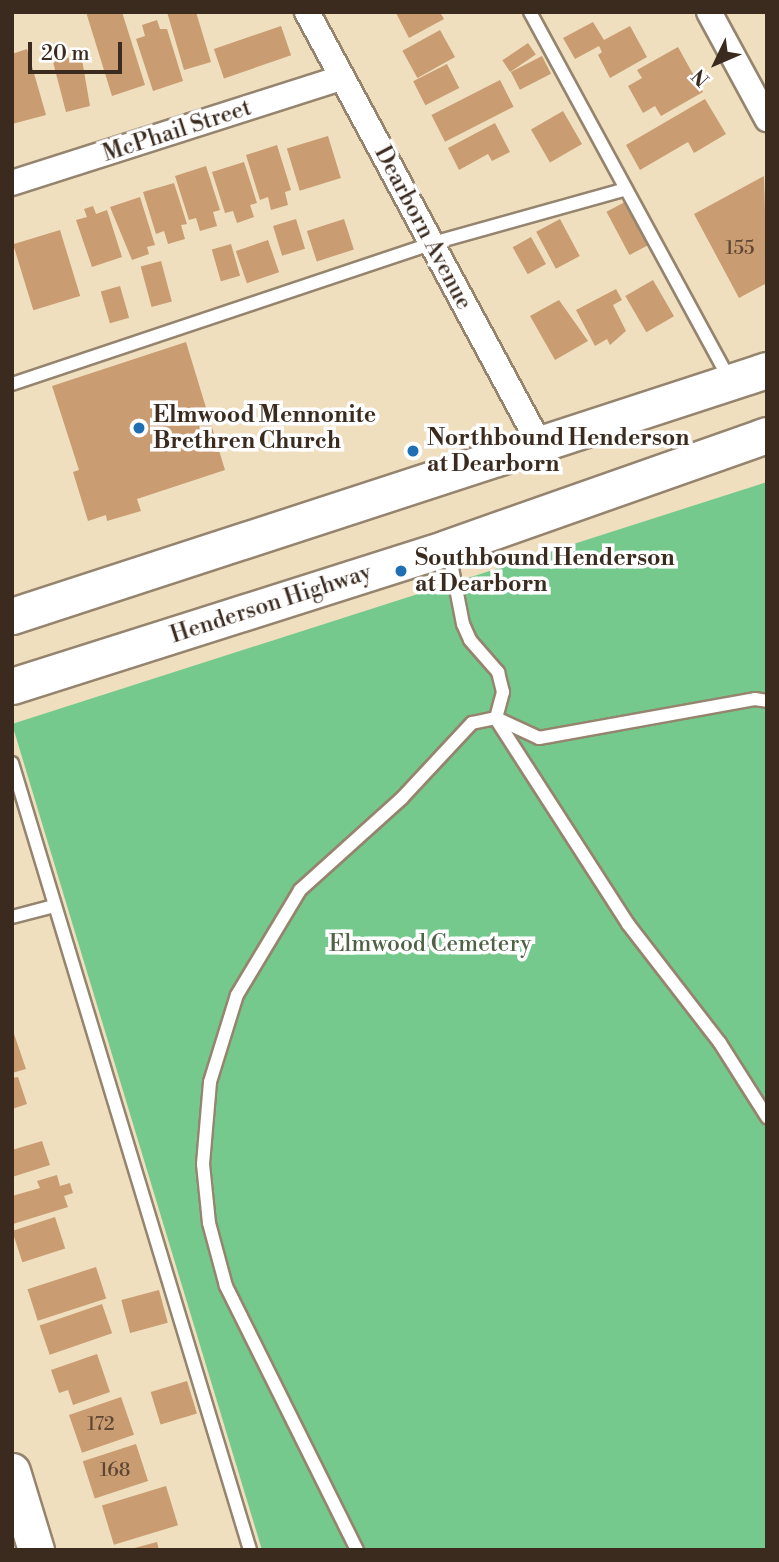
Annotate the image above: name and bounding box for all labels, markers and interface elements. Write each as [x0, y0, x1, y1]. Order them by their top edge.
scale bar [32, 28, 126, 72]
north arrow [681, 28, 751, 98]
text: 20 m [41, 41, 90, 67]
text: N [687, 64, 715, 91]
street label: McPhail Street [99, 94, 255, 168]
street label: Dearborn Avenue [368, 141, 478, 315]
house number: 155 [725, 238, 755, 260]
place label: Elmwood Mennonite Brethren Church [153, 401, 376, 455]
marker: Elmwood Mennonite Brethren Church [131, 420, 147, 436]
place label: Northbound Henderson at Dearborn [427, 424, 689, 478]
marker: Northbound Henderson at Dearborn [405, 443, 421, 459]
place label: Southbound Henderson at Dearborn [415, 544, 675, 598]
street label: Henderson Highway [167, 558, 375, 650]
marker: Southbound Henderson at Dearborn [393, 563, 409, 579]
park label: Elmwood Cemetery [329, 930, 531, 958]
house number: 172 [87, 1414, 115, 1436]
house number: 168 [100, 1460, 130, 1482]

